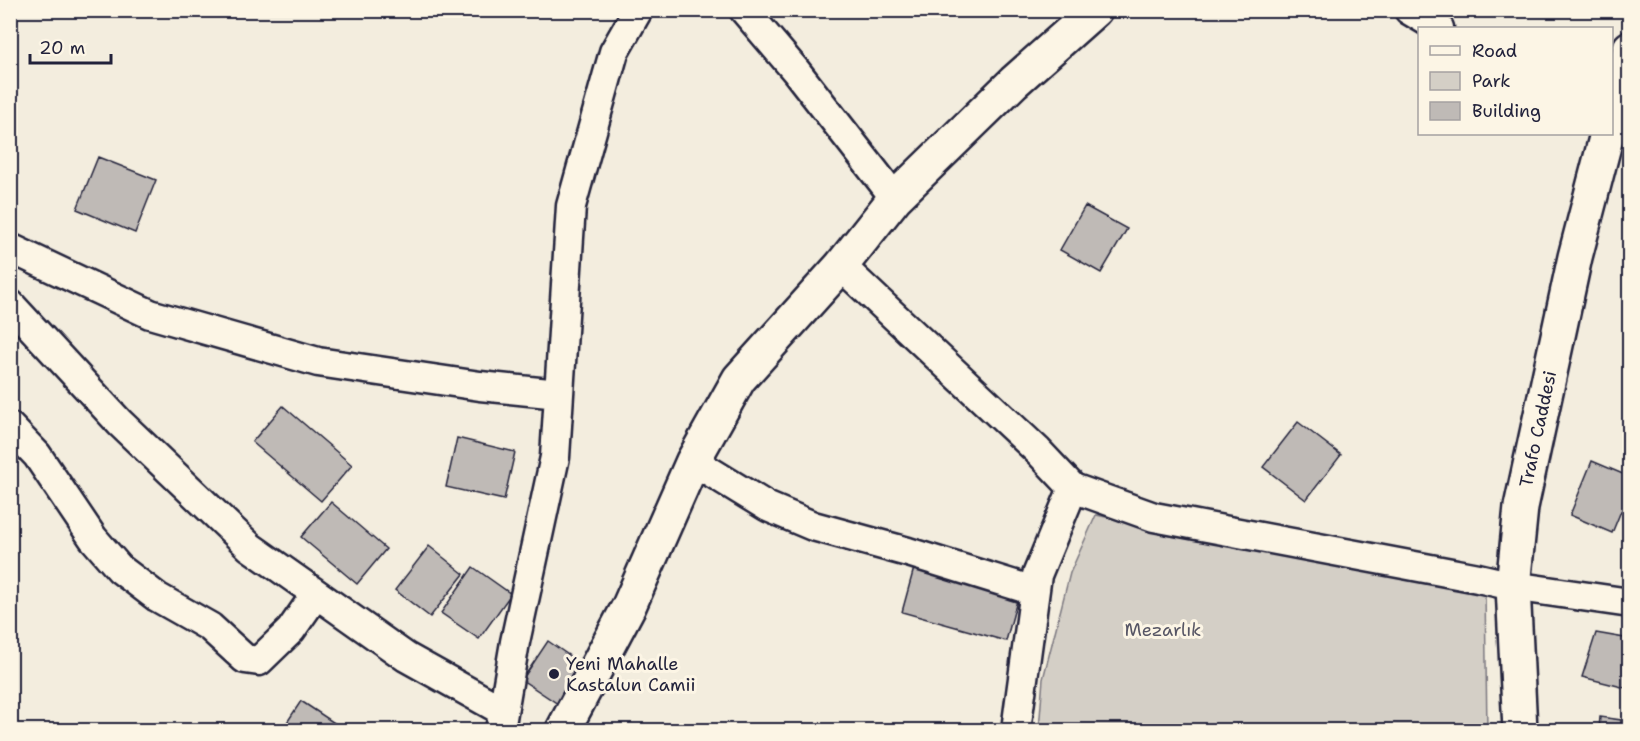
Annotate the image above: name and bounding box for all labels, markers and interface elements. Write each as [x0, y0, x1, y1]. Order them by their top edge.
scale bar [30, 27, 111, 65]
legend [1418, 27, 1613, 135]
text: 20 m [39, 36, 85, 60]
text: Road [1472, 39, 1517, 63]
text: Park [1472, 69, 1511, 93]
text: Building [1472, 99, 1541, 123]
street label: Trafo Caddesi [1514, 368, 1562, 490]
park label: Mezarlık [1125, 618, 1201, 642]
place label: Yeni Mahalle Kastalun Camii [566, 652, 696, 697]
marker: Yeni Mahalle Kastalun Camii [547, 667, 561, 681]

